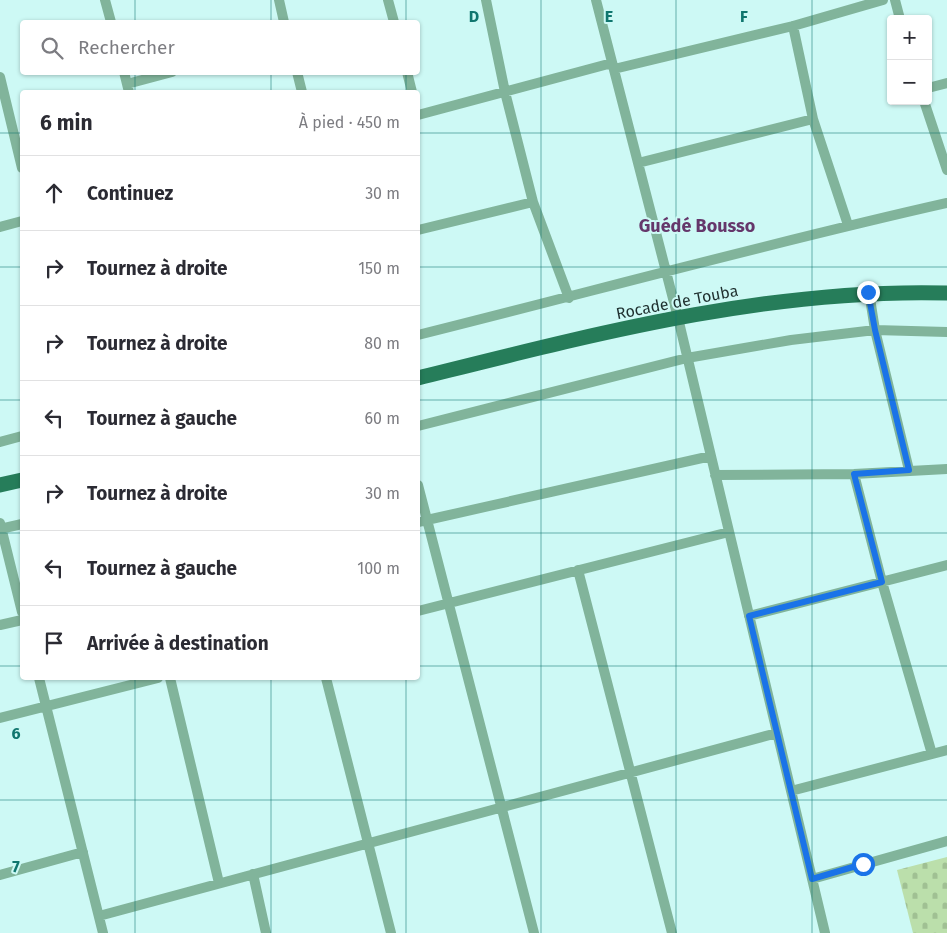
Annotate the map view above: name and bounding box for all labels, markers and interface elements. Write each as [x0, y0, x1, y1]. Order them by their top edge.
text: D [469, 7, 479, 26]
text: E [605, 7, 613, 26]
text: F [740, 7, 748, 26]
map controls [887, 15, 932, 105]
button: + [887, 15, 932, 60]
search box [20, 20, 420, 75]
icon: search [38, 34, 66, 62]
text: Rechercher [78, 36, 175, 59]
button: − [887, 60, 932, 105]
text: 6 min [40, 110, 93, 136]
text: À pied · 450 m [299, 113, 400, 132]
icon: ahead [40, 179, 68, 207]
text: Continuez [87, 182, 173, 205]
text: 30 m [365, 184, 400, 203]
district label: Guédé Bousso [639, 215, 755, 237]
icon: right [40, 254, 68, 282]
text: Tournez à droite [87, 257, 228, 280]
text: 150 m [358, 259, 400, 278]
street label: Rocade de Touba [614, 281, 740, 323]
route end [857, 281, 880, 304]
icon: right [40, 329, 68, 357]
text: Tournez à droite [87, 332, 228, 355]
text: 80 m [364, 334, 400, 353]
icon: left [40, 404, 68, 432]
text: Tournez à gauche [87, 407, 237, 430]
text: 60 m [365, 409, 400, 428]
icon: right [40, 479, 68, 507]
text: Tournez à droite [87, 482, 228, 505]
text: 30 m [365, 484, 400, 503]
icon: left [40, 554, 68, 582]
text: Tournez à gauche [87, 557, 237, 580]
text: 100 m [357, 559, 400, 578]
icon: arrive [40, 629, 68, 657]
text: Arrivée à destination [87, 632, 269, 655]
text: 6 [11, 724, 21, 743]
route start [852, 853, 875, 876]
text: 7 [12, 857, 20, 876]

